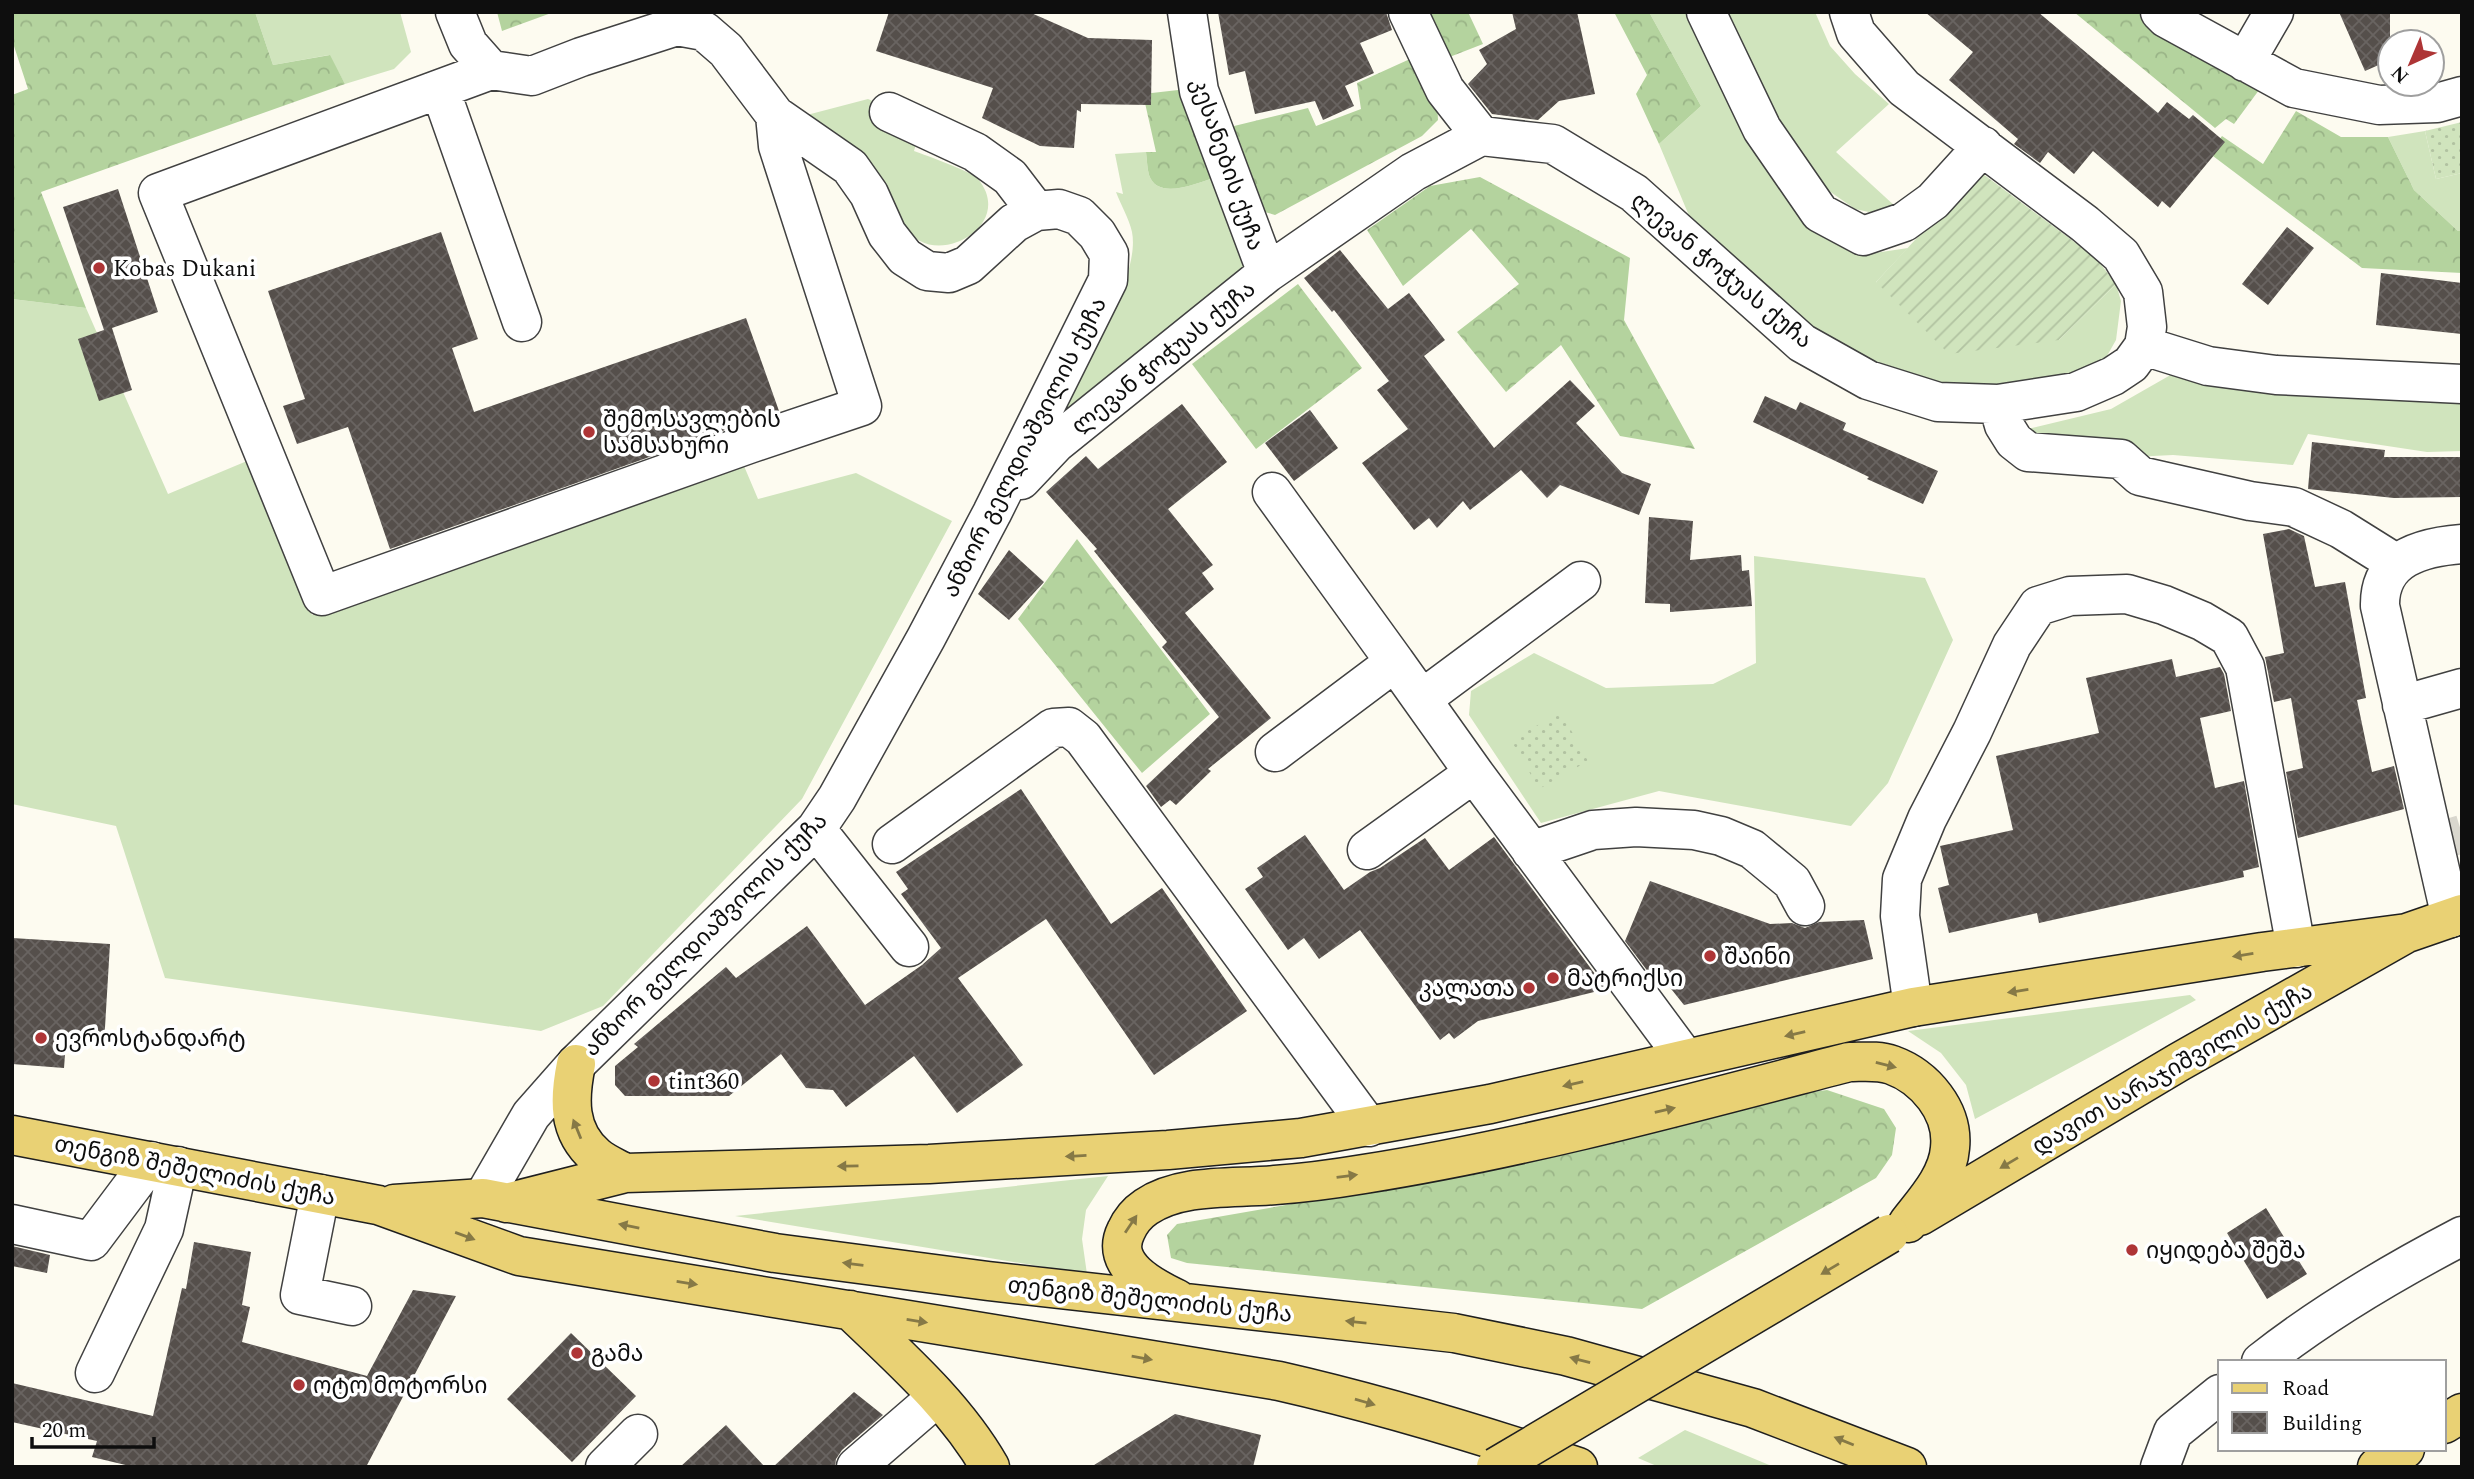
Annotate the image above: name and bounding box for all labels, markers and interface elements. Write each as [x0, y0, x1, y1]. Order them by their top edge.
north arrow [2376, 28, 2446, 98]
text: N [2385, 58, 2416, 90]
street label: კესანების ქუჩა [1181, 73, 1273, 256]
street label: ლევან ჭოჭუას ქუჩა [1622, 184, 1820, 358]
place label: Kobas Dukani [113, 252, 256, 287]
marker: Kobas Dukani [91, 260, 107, 276]
street label: ლევან ჭოჭუას ქუჩა [1064, 273, 1264, 444]
street label: ანზორ გელდიაშვილის ქუჩა [934, 291, 1117, 604]
place label: შემოსავლების სამსახური [603, 403, 781, 464]
marker: შემოსავლების სამსახური [581, 424, 597, 440]
street label: ანზორ გელდიაშვილის ქუჩა [576, 805, 836, 1065]
place label: შაინი [1724, 940, 1791, 975]
marker: შაინი [1702, 948, 1718, 964]
one-way arrow [2232, 950, 2254, 961]
place label: მატრიქსი [1567, 962, 1683, 997]
marker: მატრიქსი [1545, 970, 1561, 986]
place label: კალათა [1419, 972, 1515, 1007]
street label: დავით სარაჯიშვილის ქუჩა [2026, 974, 2320, 1164]
marker: კალათა [1521, 980, 1537, 996]
one-way arrow [2007, 985, 2029, 996]
place label: ევროსტანდარტ [55, 1022, 246, 1057]
one-way arrow [1784, 1028, 1806, 1039]
marker: ევროსტანდარტ [33, 1030, 49, 1046]
one-way arrow [1875, 1060, 1897, 1071]
place label: tint360 [668, 1065, 739, 1100]
marker: tint360 [646, 1073, 662, 1089]
one-way arrow [1562, 1079, 1584, 1090]
one-way arrow [1654, 1104, 1676, 1115]
one-way arrow [572, 1119, 583, 1140]
street label: თენგიზ შეშელიძის ქუჩა [51, 1127, 338, 1216]
one-way arrow [1064, 1151, 1086, 1162]
one-way arrow [1999, 1157, 2018, 1169]
one-way arrow [837, 1160, 859, 1172]
one-way arrow [1336, 1171, 1358, 1182]
one-way arrow [1125, 1214, 1138, 1234]
one-way arrow [617, 1220, 639, 1231]
one-way arrow [455, 1231, 476, 1242]
place label: იყიდება შეშა [2146, 1234, 2306, 1269]
marker: იყიდება შეშა [2124, 1242, 2140, 1258]
one-way arrow [842, 1258, 864, 1269]
one-way arrow [1821, 1263, 1840, 1275]
street label: თენგიზ შეშელიძის ქუჩა [1006, 1268, 1294, 1333]
one-way arrow [676, 1278, 698, 1289]
one-way arrow [906, 1316, 928, 1327]
one-way arrow [1345, 1317, 1367, 1328]
place label: გამა [591, 1337, 643, 1372]
marker: გამა [569, 1345, 585, 1361]
one-way arrow [1131, 1353, 1153, 1364]
one-way arrow [1569, 1354, 1591, 1365]
legend [2218, 1360, 2446, 1451]
place label: ოტო მოტორსი [313, 1369, 488, 1404]
text: Road [2282, 1373, 2329, 1405]
marker: ოტო მოტორსი [291, 1377, 307, 1393]
one-way arrow [1355, 1397, 1376, 1407]
scale bar [32, 1406, 154, 1450]
text: Building [2282, 1408, 2362, 1440]
text: 20 m [42, 1415, 86, 1447]
one-way arrow [1833, 1436, 1854, 1447]

